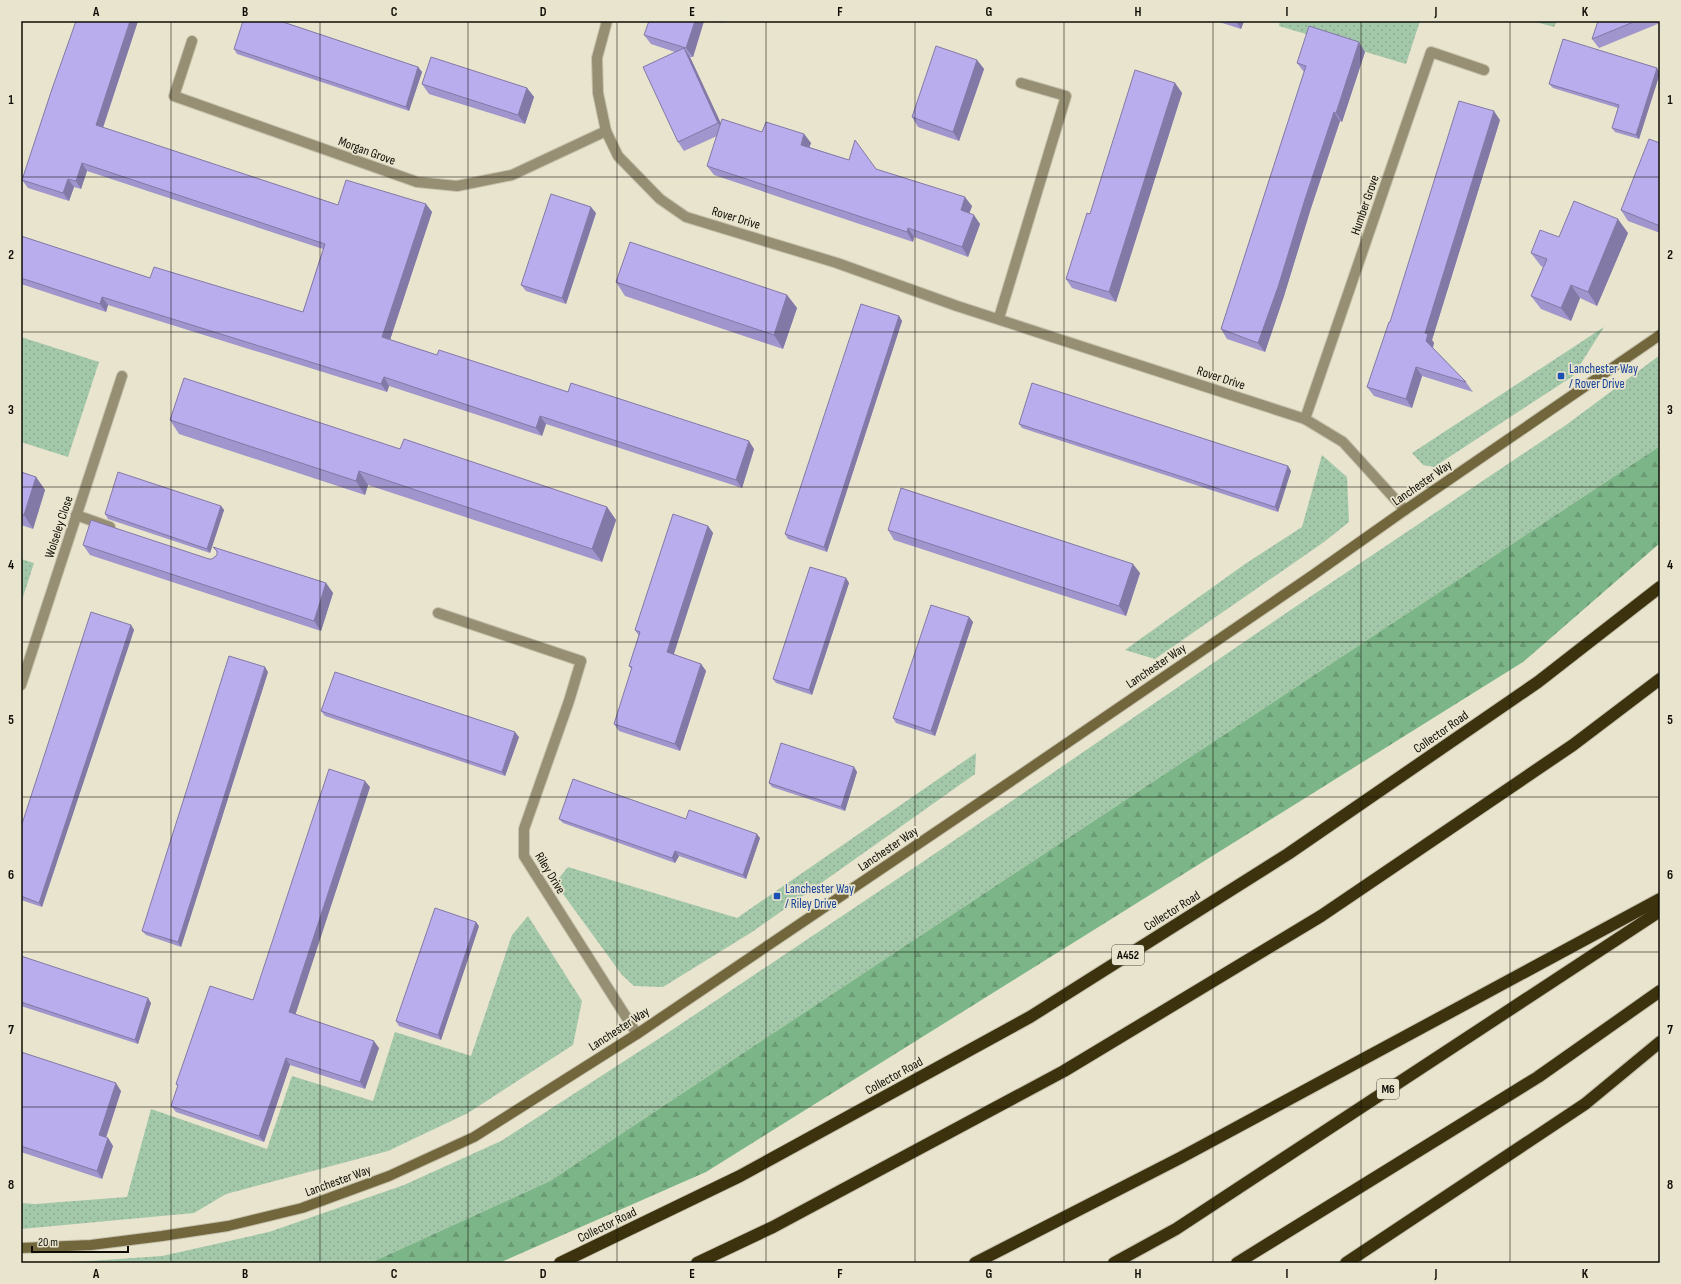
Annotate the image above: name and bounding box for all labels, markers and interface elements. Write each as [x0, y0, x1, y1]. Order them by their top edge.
text: A [92, 4, 100, 20]
text: B [242, 4, 248, 20]
text: C [391, 4, 398, 20]
text: D [540, 4, 547, 20]
text: E [689, 4, 695, 20]
text: F [837, 4, 843, 20]
text: G [986, 4, 993, 20]
text: H [1135, 4, 1142, 20]
text: I [1286, 4, 1289, 20]
text: J [1434, 4, 1438, 20]
text: K [1582, 4, 1589, 20]
text: 1 [8, 92, 14, 108]
text: 1 [1667, 92, 1673, 108]
street label: Morgan Grove [336, 133, 398, 169]
street label: Humber Grove [1347, 173, 1383, 237]
street label: Rover Drive [710, 203, 762, 233]
text: 2 [8, 247, 14, 263]
text: 2 [1667, 247, 1673, 263]
place label: Lanchester Way / Rover Drive [1569, 361, 1638, 392]
street label: Rover Drive [1195, 363, 1247, 393]
marker: Lanchester Way / Rover Drive [1556, 371, 1566, 381]
text: 3 [8, 402, 14, 418]
text: 3 [1667, 402, 1673, 418]
street label: Lanchester Way [1389, 457, 1455, 509]
street label: Wolseley Close [41, 494, 77, 560]
text: 4 [8, 557, 14, 573]
text: 4 [1667, 557, 1673, 573]
street label: Lanchester Way [1123, 640, 1189, 692]
street label: Collector Road [1410, 707, 1472, 757]
text: 5 [8, 712, 14, 728]
text: 5 [1667, 712, 1673, 728]
street label: Lanchester Way [855, 823, 921, 875]
street label: Riley Drive [531, 849, 569, 897]
text: 6 [8, 867, 14, 883]
text: 6 [1667, 867, 1673, 883]
place label: Lanchester Way / Riley Drive [785, 881, 854, 912]
street label: Collector Road [1141, 887, 1203, 935]
marker: Lanchester Way / Riley Drive [772, 891, 782, 901]
road number: A452 [1112, 945, 1144, 965]
street label: Lanchester Way [586, 1004, 652, 1054]
text: 7 [8, 1022, 14, 1038]
text: 7 [1667, 1022, 1673, 1038]
street label: Collector Road [862, 1054, 926, 1098]
road number: M6 [1377, 1079, 1399, 1099]
street label: Lanchester Way [303, 1162, 373, 1200]
text: 8 [8, 1177, 14, 1193]
text: 8 [1667, 1177, 1673, 1193]
street label: Collector Road [575, 1204, 639, 1246]
scale bar [32, 1228, 128, 1254]
text: 20 m [38, 1235, 58, 1250]
text: A [92, 1266, 100, 1282]
text: B [242, 1266, 248, 1282]
text: C [391, 1266, 398, 1282]
text: D [540, 1266, 547, 1282]
text: E [689, 1266, 695, 1282]
text: F [837, 1266, 843, 1282]
text: G [986, 1266, 993, 1282]
text: H [1135, 1266, 1142, 1282]
text: I [1286, 1266, 1289, 1282]
text: J [1434, 1266, 1438, 1282]
text: K [1582, 1266, 1589, 1282]

